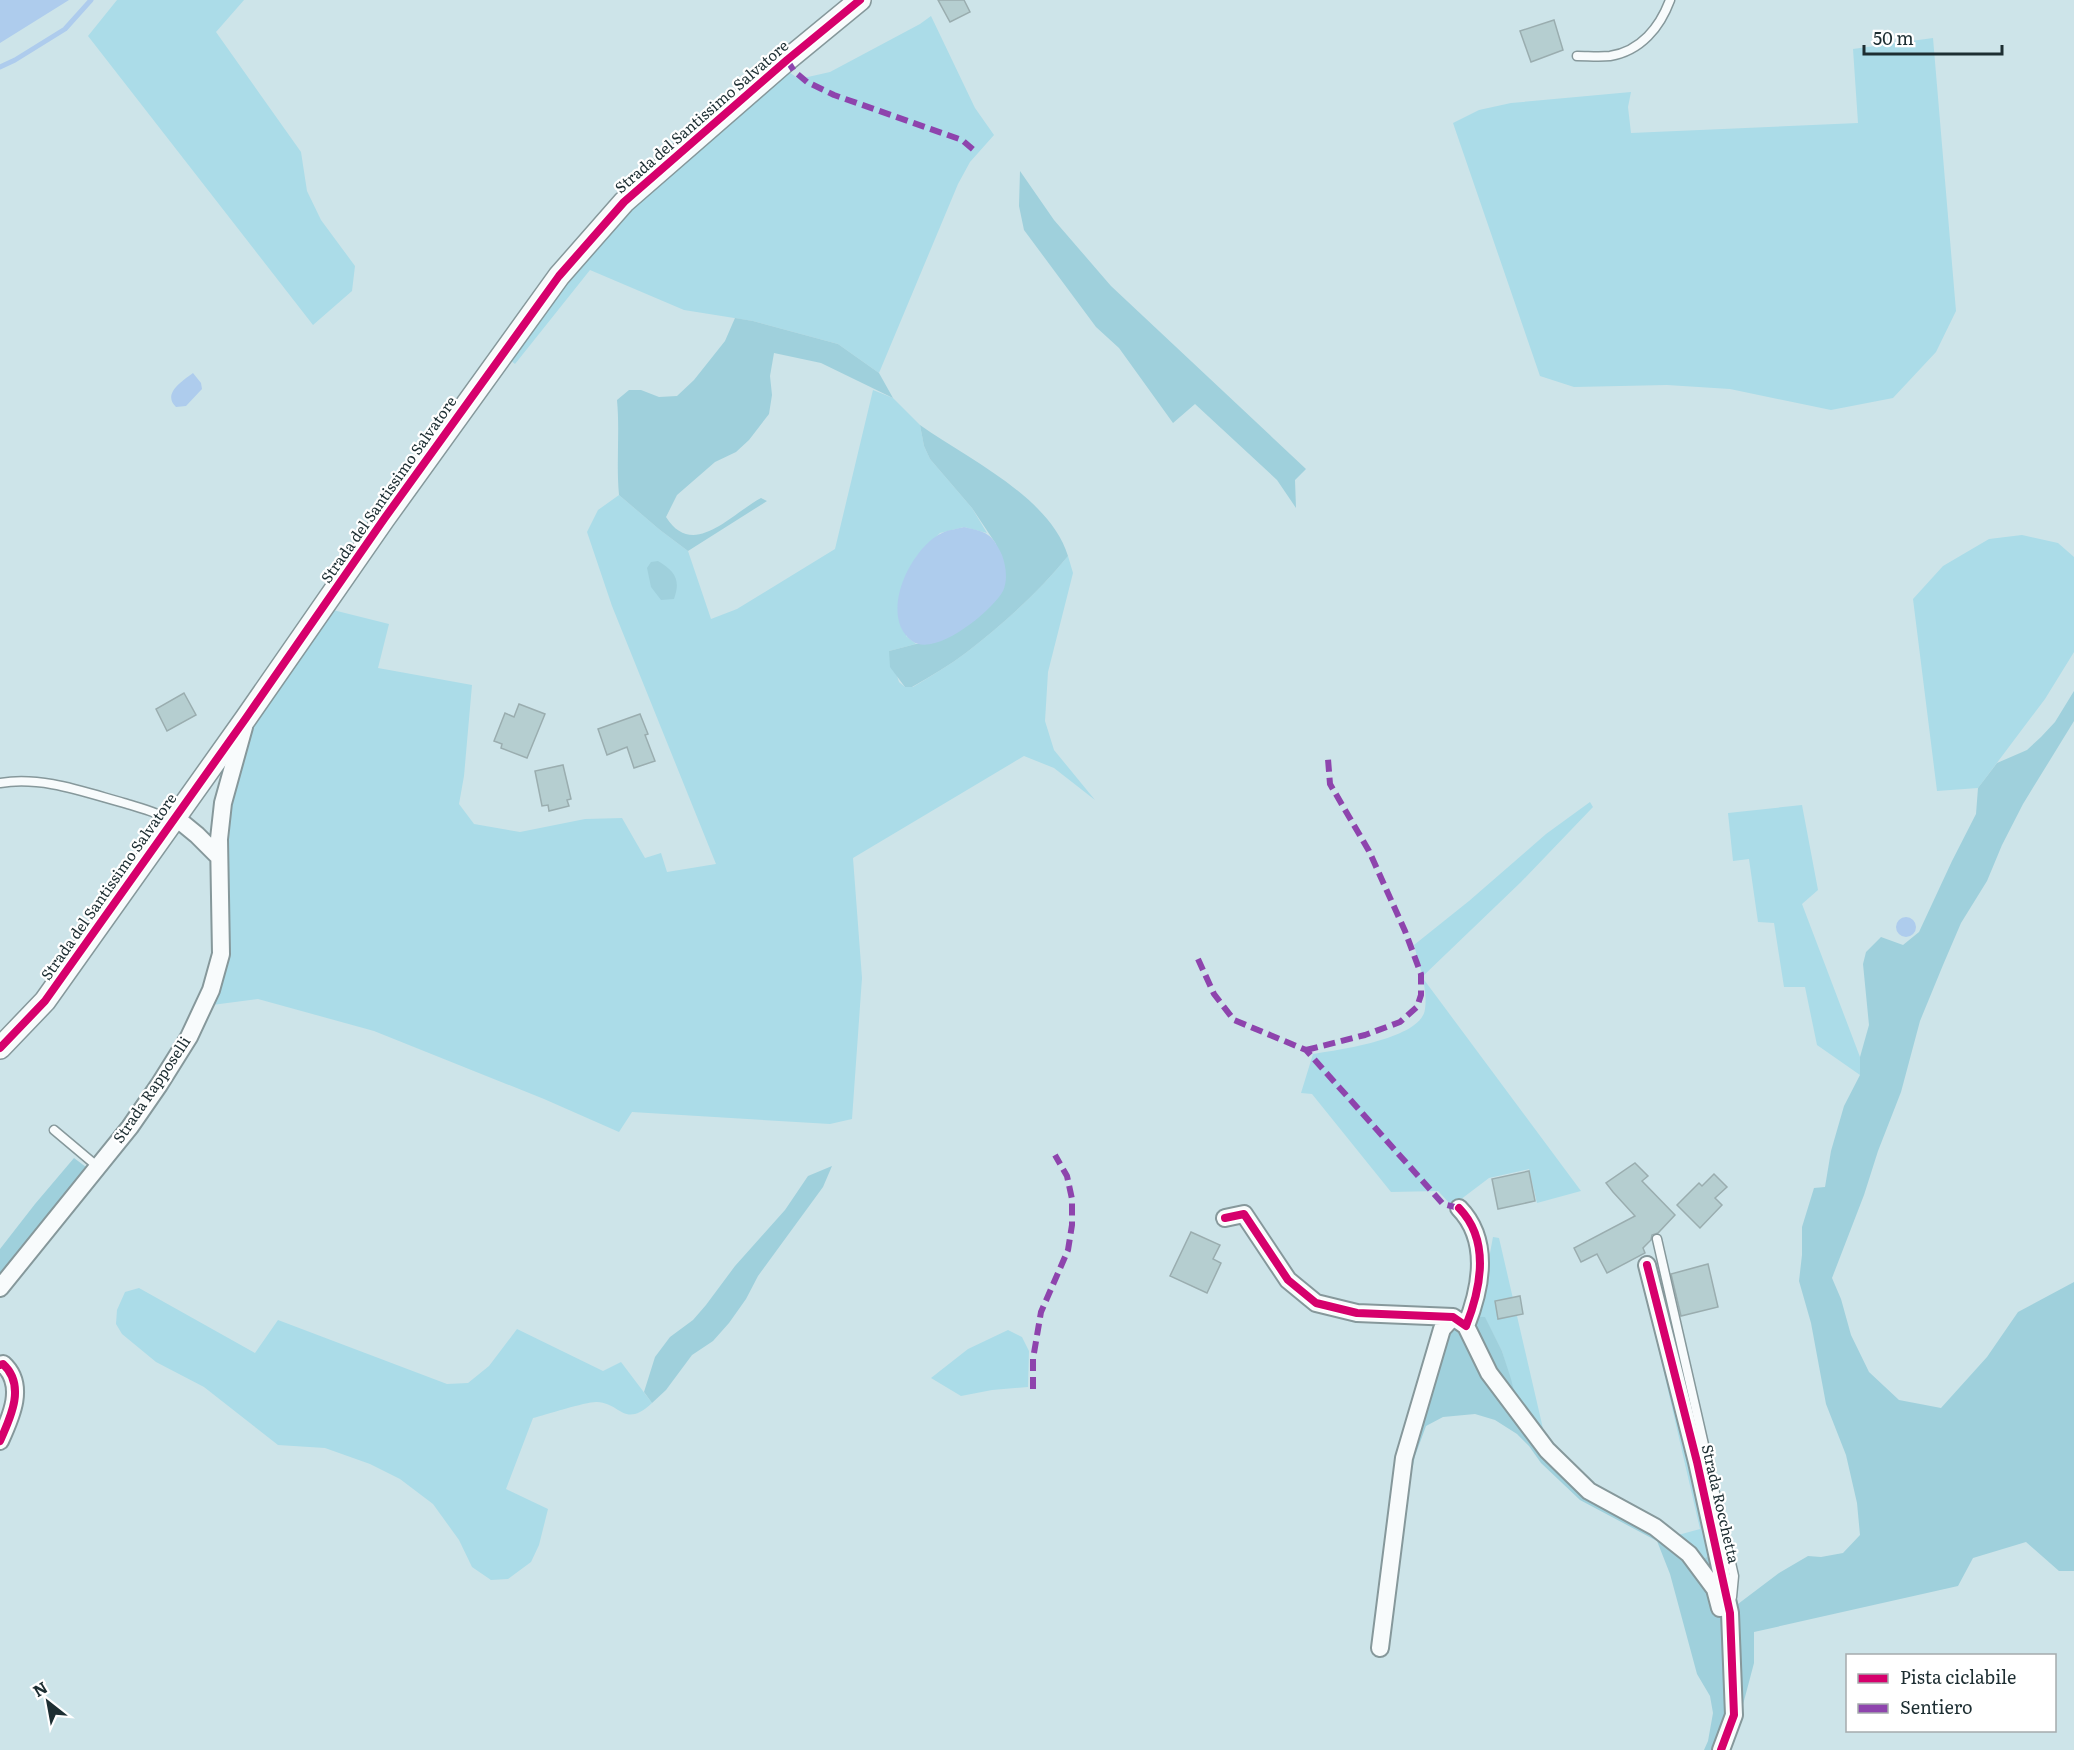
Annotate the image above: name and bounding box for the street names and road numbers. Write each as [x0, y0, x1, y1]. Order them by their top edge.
street label: Strada del Santissimo Salvatore [609, 34, 793, 198]
street label: Strada del Santissimo Salvatore [314, 391, 461, 587]
street label: Strada del Santissimo Salvatore [34, 788, 181, 984]
street label: Strada Rapposelli [106, 1031, 195, 1147]
street label: Strada Rocchetta [1697, 1442, 1747, 1566]

